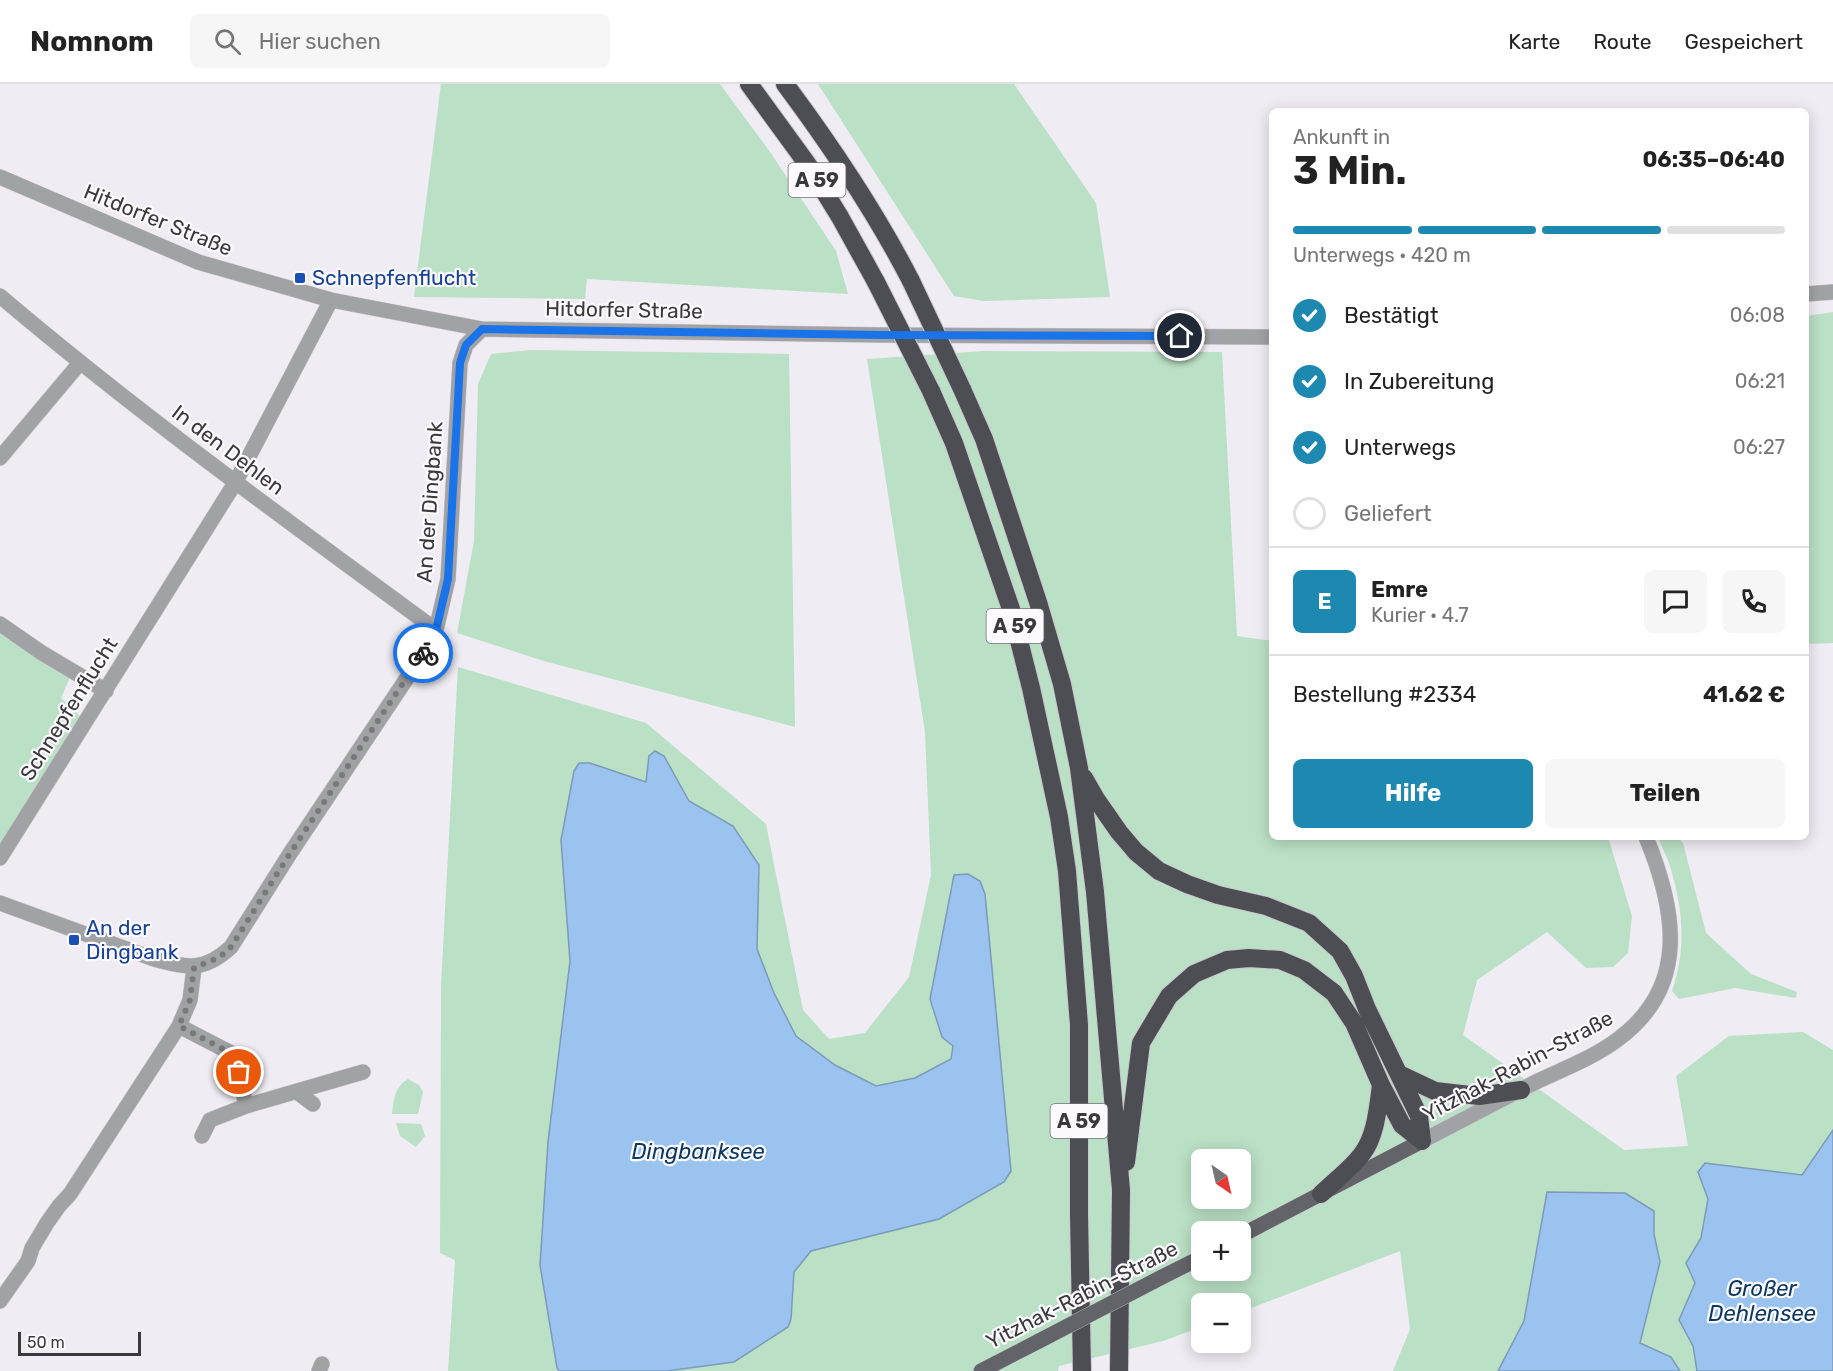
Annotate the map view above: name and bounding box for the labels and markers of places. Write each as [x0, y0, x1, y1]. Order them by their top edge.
place label: Schnepfenflucht [312, 265, 476, 290]
marker: Schnepfenflucht [293, 271, 307, 285]
pin [1154, 310, 1205, 361]
place label: An der Dingbank [86, 915, 179, 964]
marker: An der Dingbank [67, 933, 81, 947]
pin [213, 1046, 264, 1097]

